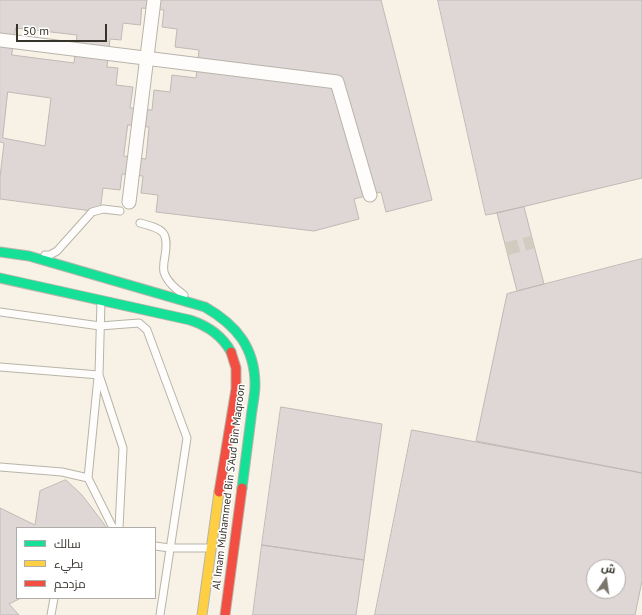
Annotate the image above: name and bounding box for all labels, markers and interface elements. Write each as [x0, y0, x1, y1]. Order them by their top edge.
scale bar [18, 16, 109, 42]
text: 50 m [23, 23, 49, 38]
street label: Al Imam Muhammed Bin S'Aud Bin Maqroon [210, 384, 248, 590]
legend [16, 527, 156, 599]
text: سالك [54, 536, 81, 551]
text: بطيء [54, 556, 83, 571]
north arrow [586, 559, 626, 599]
text: ش [600, 560, 617, 577]
text: مزدحم [54, 576, 86, 591]

